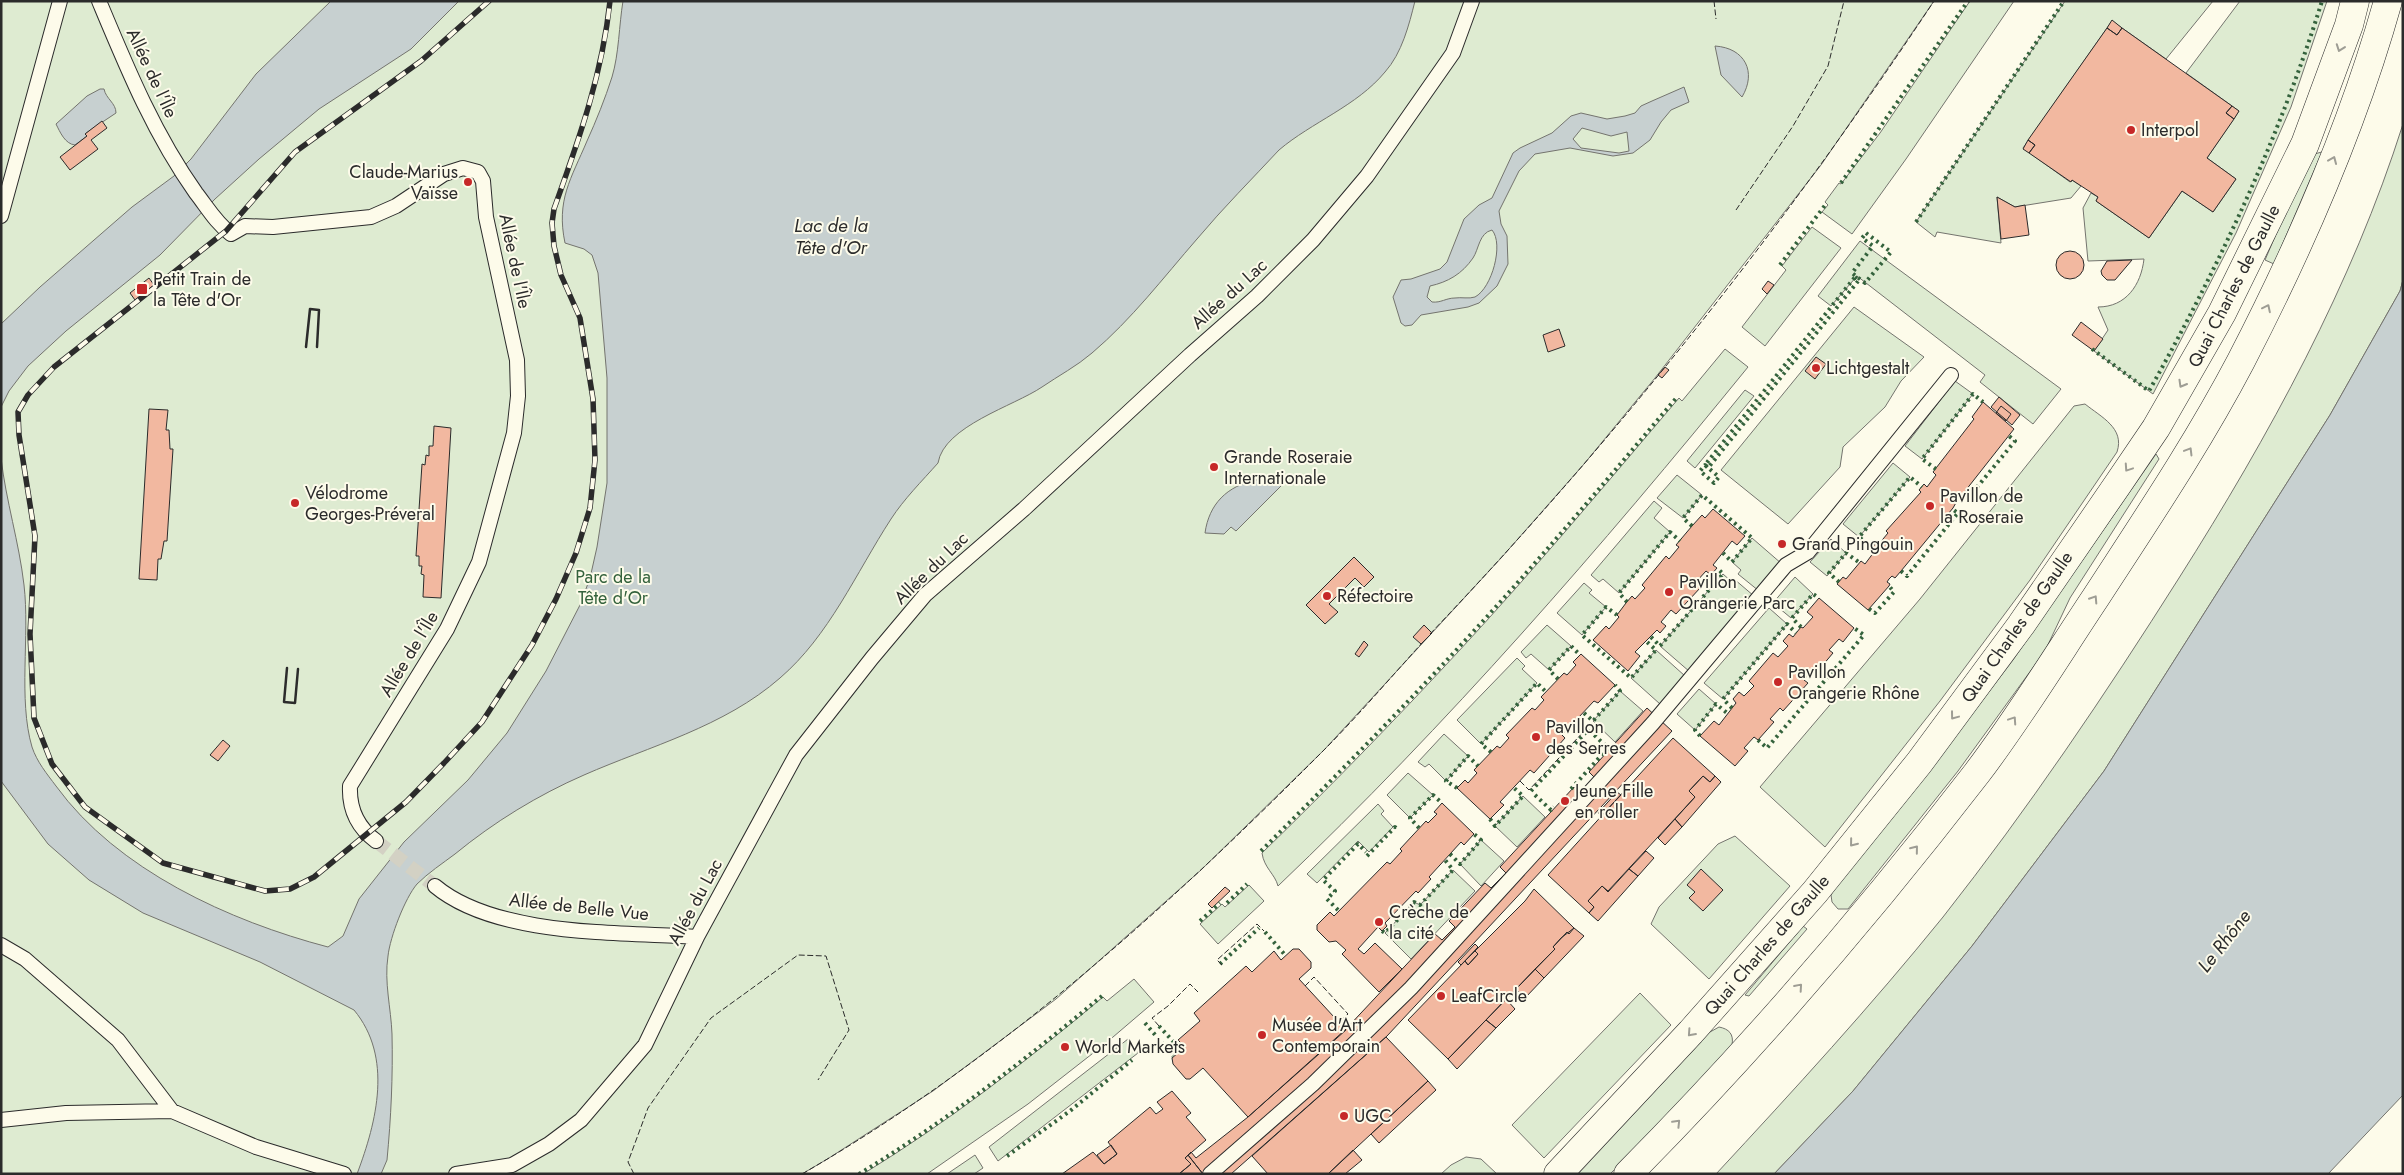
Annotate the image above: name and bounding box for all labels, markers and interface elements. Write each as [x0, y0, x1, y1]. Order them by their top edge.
street label: Allée de l'Île [120, 24, 184, 122]
one-way arrow [2336, 43, 2346, 51]
place label: Interpol [2141, 117, 2199, 143]
marker: Interpol [2125, 124, 2137, 136]
one-way arrow [2327, 156, 2338, 165]
place label: Claude-Marius Vaïsse [349, 159, 458, 206]
marker: Claude-Marius Vaïsse [462, 176, 474, 188]
street label: Quai Charles de Gaulle [2182, 200, 2286, 372]
street label: Allée de l'Île [492, 211, 538, 311]
water label: Lac de la Tête d'Or [794, 212, 869, 261]
street label: Allée du Lac [1185, 253, 1273, 335]
place label: Petit Train de la Tête d'Or [153, 266, 251, 313]
marker: Petit Train de la Tête d'Or [135, 282, 149, 296]
one-way arrow [2261, 304, 2271, 313]
place label: Lichtgestalt [1826, 355, 1910, 381]
marker: Lichtgestalt [1810, 362, 1822, 374]
one-way arrow [2178, 379, 2188, 388]
place label: Grande Roseraie Internationale [1224, 444, 1352, 491]
one-way arrow [2183, 447, 2193, 456]
marker: Grande Roseraie Internationale [1208, 461, 1220, 473]
one-way arrow [2125, 462, 2134, 472]
place label: Vélodrome Georges-Préveral [305, 480, 435, 527]
place label: Pavillon de la Roseraie [1940, 483, 2023, 530]
marker: Vélodrome Georges-Préveral [289, 497, 301, 509]
marker: Pavillon de la Roseraie [1924, 500, 1936, 512]
street label: Allée du Lac [888, 526, 974, 610]
place label: Grand Pingouin [1792, 531, 1914, 557]
marker: Grand Pingouin [1776, 538, 1788, 550]
street label: Quai Charles de Gaulle [1955, 546, 2079, 708]
park label: Parc de la Tête d'Or [575, 564, 651, 611]
place label: Pavillon Orangerie Parc [1679, 569, 1795, 616]
place label: Réfectoire [1337, 583, 1413, 609]
marker: Pavillon Orangerie Parc [1663, 586, 1675, 598]
marker: Réfectoire [1321, 590, 1333, 602]
one-way arrow [2088, 595, 2097, 605]
street label: Allée de l'Île [373, 606, 445, 702]
place label: Pavillon Orangerie Rhône [1788, 659, 1920, 706]
marker: Pavillon Orangerie Rhône [1772, 676, 1784, 688]
one-way arrow [1951, 710, 1960, 720]
place label: Pavillon des Serres [1546, 714, 1626, 761]
one-way arrow [2007, 716, 2016, 726]
marker: Pavillon des Serres [1530, 731, 1542, 743]
place label: Jeune Fille en roller [1573, 778, 1653, 825]
marker: Jeune Fille en roller [1559, 795, 1571, 807]
one-way arrow [1851, 837, 1859, 846]
one-way arrow [1909, 846, 1917, 855]
street label: Allée du Lac [661, 854, 729, 950]
street label: Quai Charles de Gaulle [1698, 869, 1836, 1021]
street label: Allée de Belle Vue [508, 887, 650, 927]
place label: Crèche de la cité [1389, 899, 1469, 946]
water label: Le Rhône [2191, 904, 2257, 978]
marker: Crèche de la cité [1373, 916, 1385, 928]
place label: LeafCircle [1451, 983, 1527, 1009]
one-way arrow [1794, 984, 1803, 993]
marker: LeafCircle [1435, 990, 1447, 1002]
place label: Musée d'Art Contemporain [1272, 1012, 1380, 1059]
one-way arrow [1687, 1027, 1696, 1036]
marker: Musée d'Art Contemporain [1256, 1029, 1268, 1041]
place label: World Markets [1075, 1034, 1185, 1060]
marker: World Markets [1059, 1041, 1071, 1053]
place label: UGC [1354, 1103, 1392, 1129]
marker: UGC [1338, 1110, 1350, 1122]
one-way arrow [1671, 1120, 1680, 1129]

